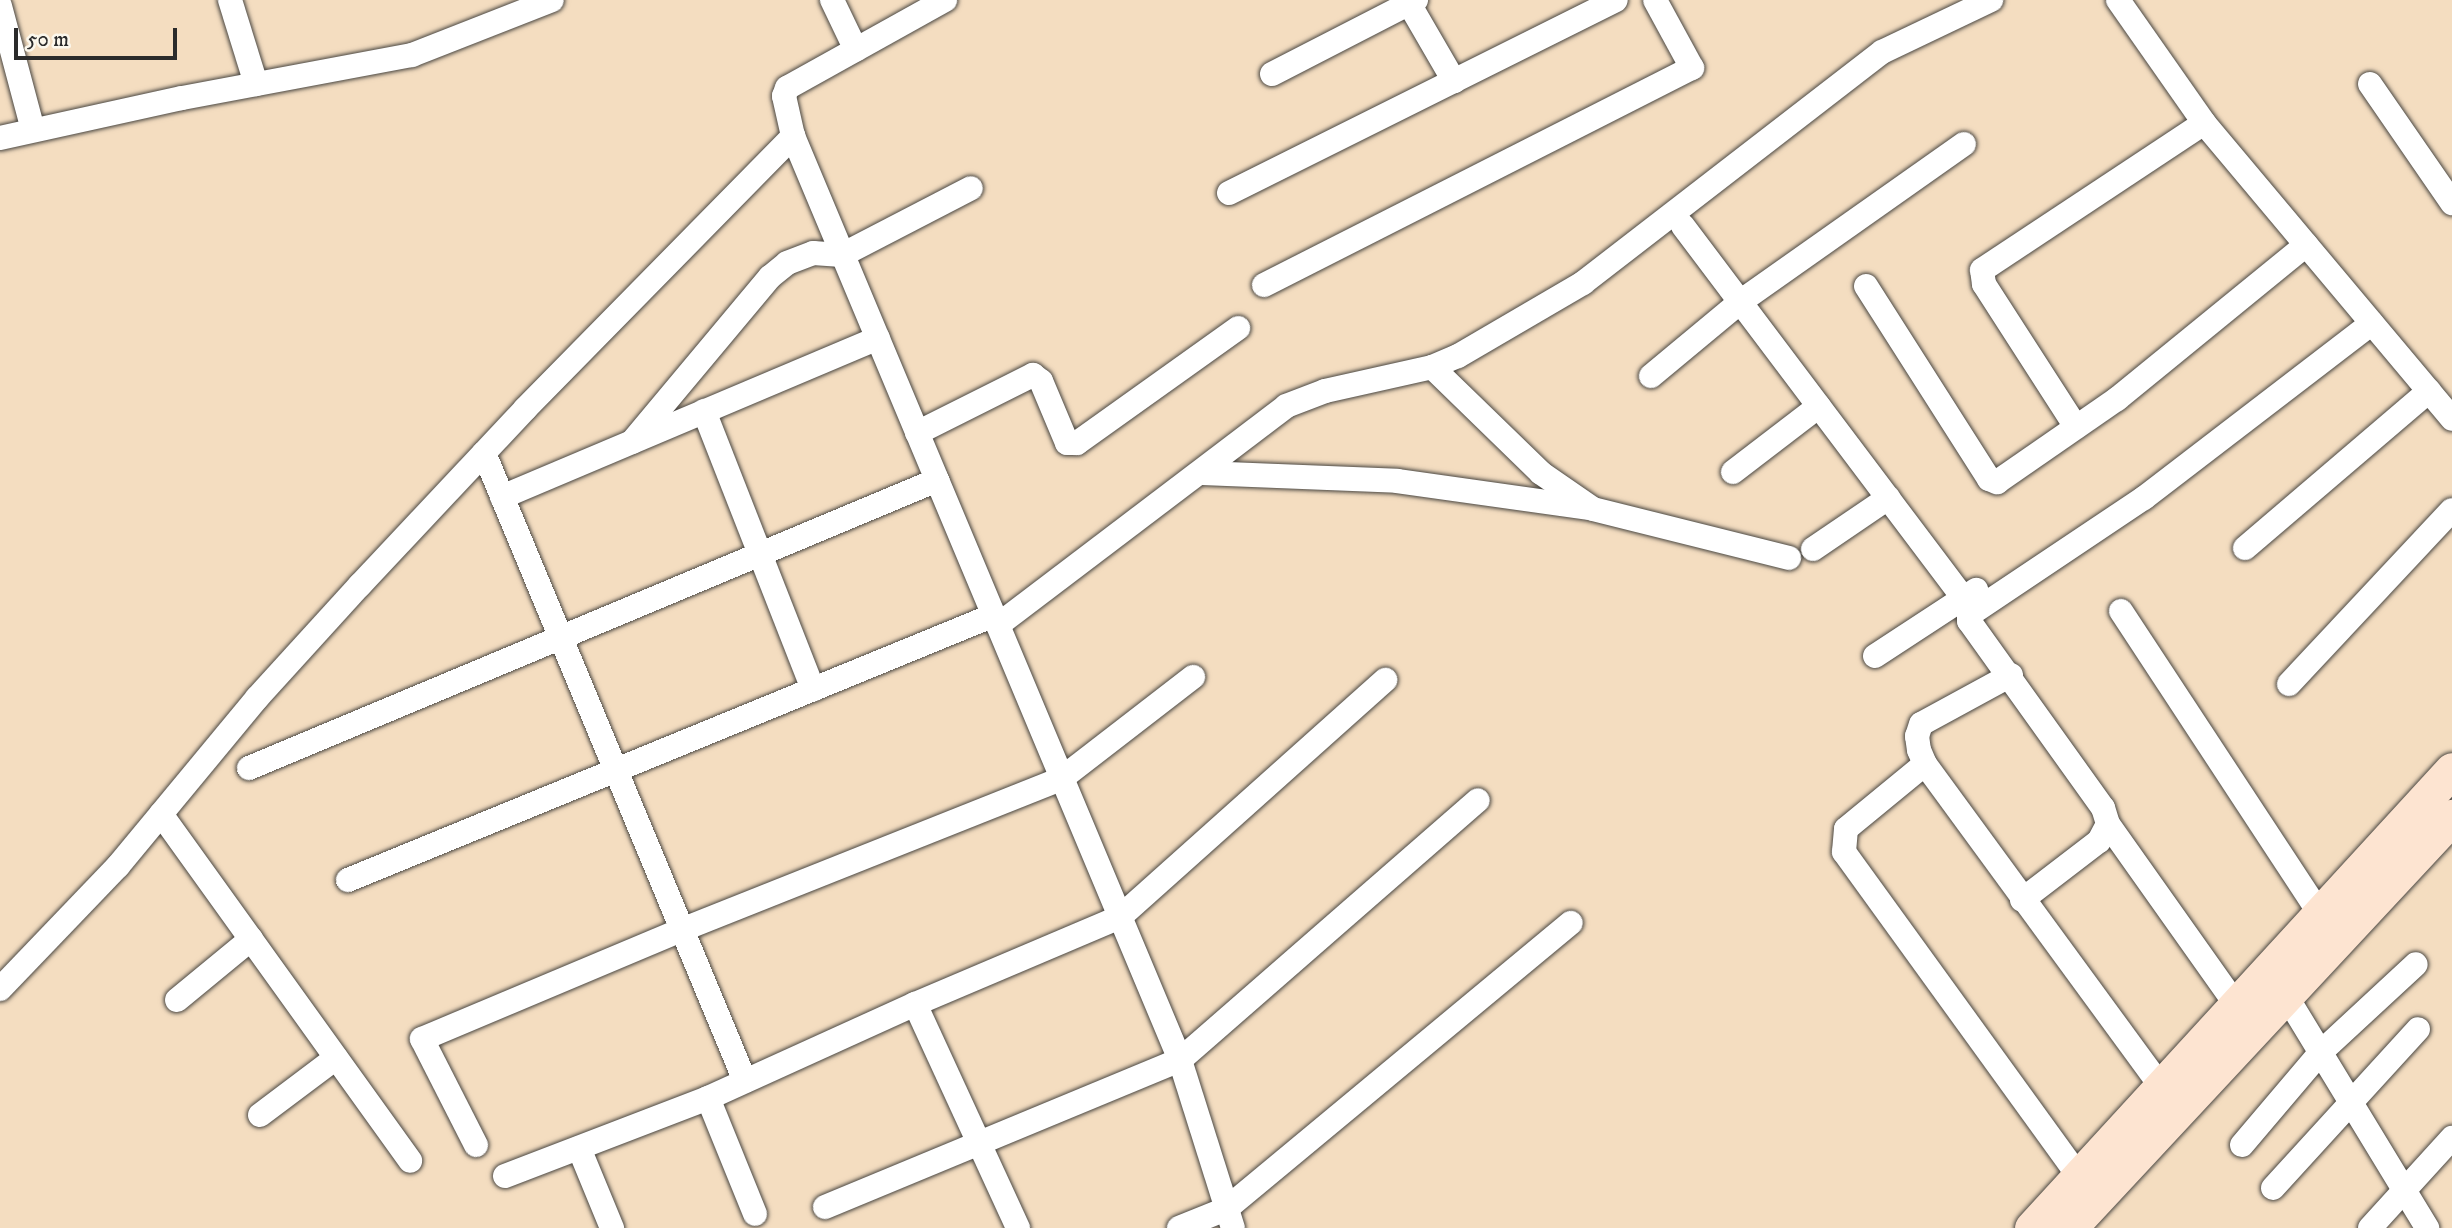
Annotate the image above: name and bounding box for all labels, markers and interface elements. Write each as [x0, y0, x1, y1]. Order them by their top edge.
scale bar [18, 14, 180, 58]
text: 50 m [27, 27, 69, 53]

